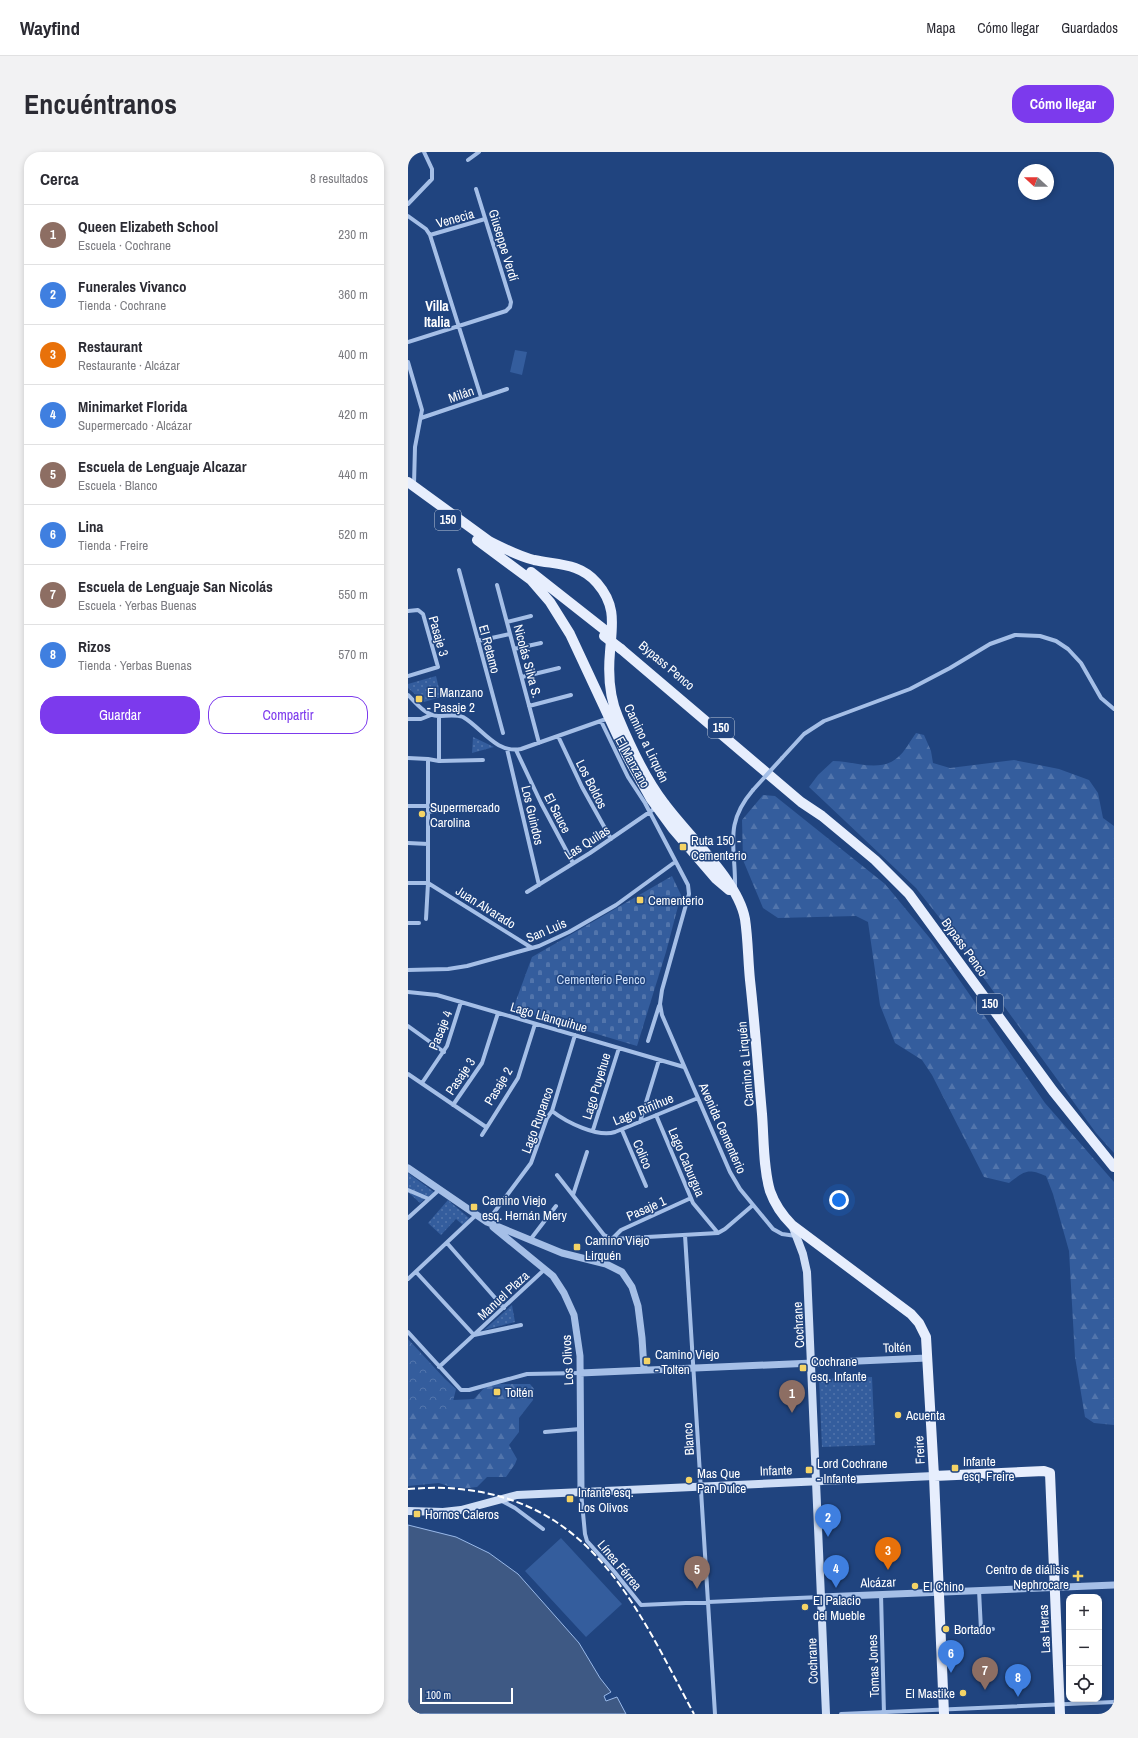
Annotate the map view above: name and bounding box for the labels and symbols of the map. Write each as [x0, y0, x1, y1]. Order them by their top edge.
north arrow [1018, 164, 1054, 200]
street label: Venecia [434, 205, 476, 232]
street label: Giuseppe Verdí [485, 207, 523, 284]
district label: Villa Italia [424, 297, 451, 331]
street label: Milán [446, 382, 476, 407]
road number: 150 [435, 510, 461, 530]
street label: Pasaje 3 [425, 614, 452, 658]
street label: El Retamo [475, 623, 504, 675]
street label: Nicolás Silva S. [510, 623, 545, 700]
street label: Bypass Penco [635, 637, 698, 694]
place label: El Manzano - Pasaje 2 [427, 684, 483, 716]
marker: El Manzano - Pasaje 2 [414, 694, 424, 704]
street label: Camino a Lirquén [620, 701, 673, 785]
road number: 150 [708, 718, 734, 738]
street label: El Manzano [611, 734, 654, 791]
street label: Los Boldos [572, 757, 611, 812]
street label: Los Guindos [517, 784, 548, 846]
street label: El Sauce [540, 790, 575, 836]
place label: Supermercado Carolina [430, 799, 500, 831]
marker: Supermercado Carolina [417, 809, 427, 819]
street label: Las Quilas [561, 821, 613, 863]
place label: Ruta 150 - Cementerio [691, 832, 747, 864]
marker: Ruta 150 - Cementerio [678, 842, 688, 852]
street label: Juan Alvarado [453, 882, 519, 933]
place label: Cementerio [648, 892, 704, 909]
marker: Cementerio [635, 895, 645, 905]
street label: San Luis [524, 914, 569, 947]
street label: Bypass Penco [938, 915, 992, 980]
park label: Cementerio Penco [557, 971, 646, 988]
road number: 150 [977, 994, 1003, 1014]
street label: Lago Llanquihue [508, 998, 589, 1037]
street label: Pasaje 4 [425, 1008, 456, 1053]
street label: Camino a Lirquén [733, 1021, 758, 1107]
street label: Lago Puyehue [578, 1051, 615, 1122]
street label: Pasaje 3 [442, 1054, 479, 1098]
street label: Pasaje 2 [480, 1064, 516, 1108]
street label: Avenida Cementerio [695, 1079, 750, 1176]
street label: Lago Rupanco [518, 1085, 557, 1156]
street label: Lago Riñihue [610, 1090, 676, 1129]
street label: Lago Caburgua [664, 1125, 709, 1199]
street label: Colico [629, 1137, 656, 1171]
your location [829, 1190, 849, 1210]
place label: Camino Viejo esq. Hernán Mery [482, 1192, 567, 1224]
street label: Pasaje 1 [624, 1192, 669, 1225]
marker: Camino Viejo esq. Hernán Mery [469, 1202, 479, 1212]
place label: Camino Viejo Lirquén [585, 1232, 649, 1264]
marker: Camino Viejo Lirquén [572, 1242, 582, 1252]
street label: Manuel Plaza [474, 1267, 533, 1324]
street label: Cochrane [789, 1301, 808, 1348]
street label: Los Olivos [558, 1334, 577, 1386]
street label: Toltén [883, 1339, 912, 1356]
place label: Camino Viejo - Tolten [655, 1346, 719, 1378]
place label: Cochrane esq. Infante [811, 1353, 867, 1385]
marker: Camino Viejo - Tolten [642, 1356, 652, 1366]
marker: Cochrane esq. Infante [798, 1363, 808, 1373]
pin: 1 [779, 1380, 805, 1413]
place label: Toltén [505, 1384, 534, 1401]
marker: Toltén [492, 1387, 502, 1397]
place label: Acuenta [905, 1407, 945, 1424]
marker: Acuenta [893, 1410, 903, 1420]
street label: Blanco [679, 1422, 698, 1456]
street label: Freire [910, 1435, 929, 1465]
place label: Infante esq. Freire [963, 1453, 1015, 1485]
place label: Lord Cochrane - Infante [817, 1455, 888, 1487]
street label: Infante [759, 1461, 793, 1480]
marker: Infante esq. Freire [950, 1463, 960, 1473]
place label: Mas Que Pan Dulce [697, 1465, 746, 1497]
marker: Lord Cochrane - Infante [804, 1465, 814, 1475]
marker: Mas Que Pan Dulce [684, 1475, 694, 1485]
place label: Infante esq. Los Olivos [578, 1484, 634, 1516]
marker: Infante esq. Los Olivos [565, 1494, 575, 1504]
pin: 2 [815, 1504, 841, 1537]
place label: Hornos Caleros [425, 1506, 499, 1523]
marker: Hornos Caleros [412, 1509, 422, 1519]
street label: Línea Férrea [594, 1537, 646, 1594]
pin: 3 [875, 1537, 901, 1570]
pin: 4 [823, 1555, 849, 1588]
pin: 5 [684, 1556, 710, 1589]
place label: Centro de diálisis Nephrocare [985, 1561, 1069, 1593]
marker: Centro de diálisis Nephrocare [1072, 1570, 1084, 1582]
street label: Alcázar [859, 1573, 897, 1592]
place label: El Chino [923, 1578, 964, 1595]
marker: El Chino [910, 1581, 920, 1591]
place label: El Palacio del Mueble [813, 1592, 865, 1624]
marker: El Palacio del Mueble [800, 1602, 810, 1612]
street label: Las Heras [1035, 1604, 1054, 1654]
place label: Bortado [954, 1621, 991, 1638]
marker: Bortado [941, 1624, 951, 1634]
street label: Tomas Jones [864, 1634, 883, 1698]
street label: Cochrane [803, 1638, 822, 1684]
pin: 6 [938, 1640, 964, 1673]
pin: 7 [972, 1657, 998, 1690]
pin: 8 [1005, 1664, 1031, 1697]
place label: El Mastike [905, 1685, 955, 1702]
scale bar [420, 1686, 513, 1705]
marker: El Mastike [958, 1688, 968, 1698]

